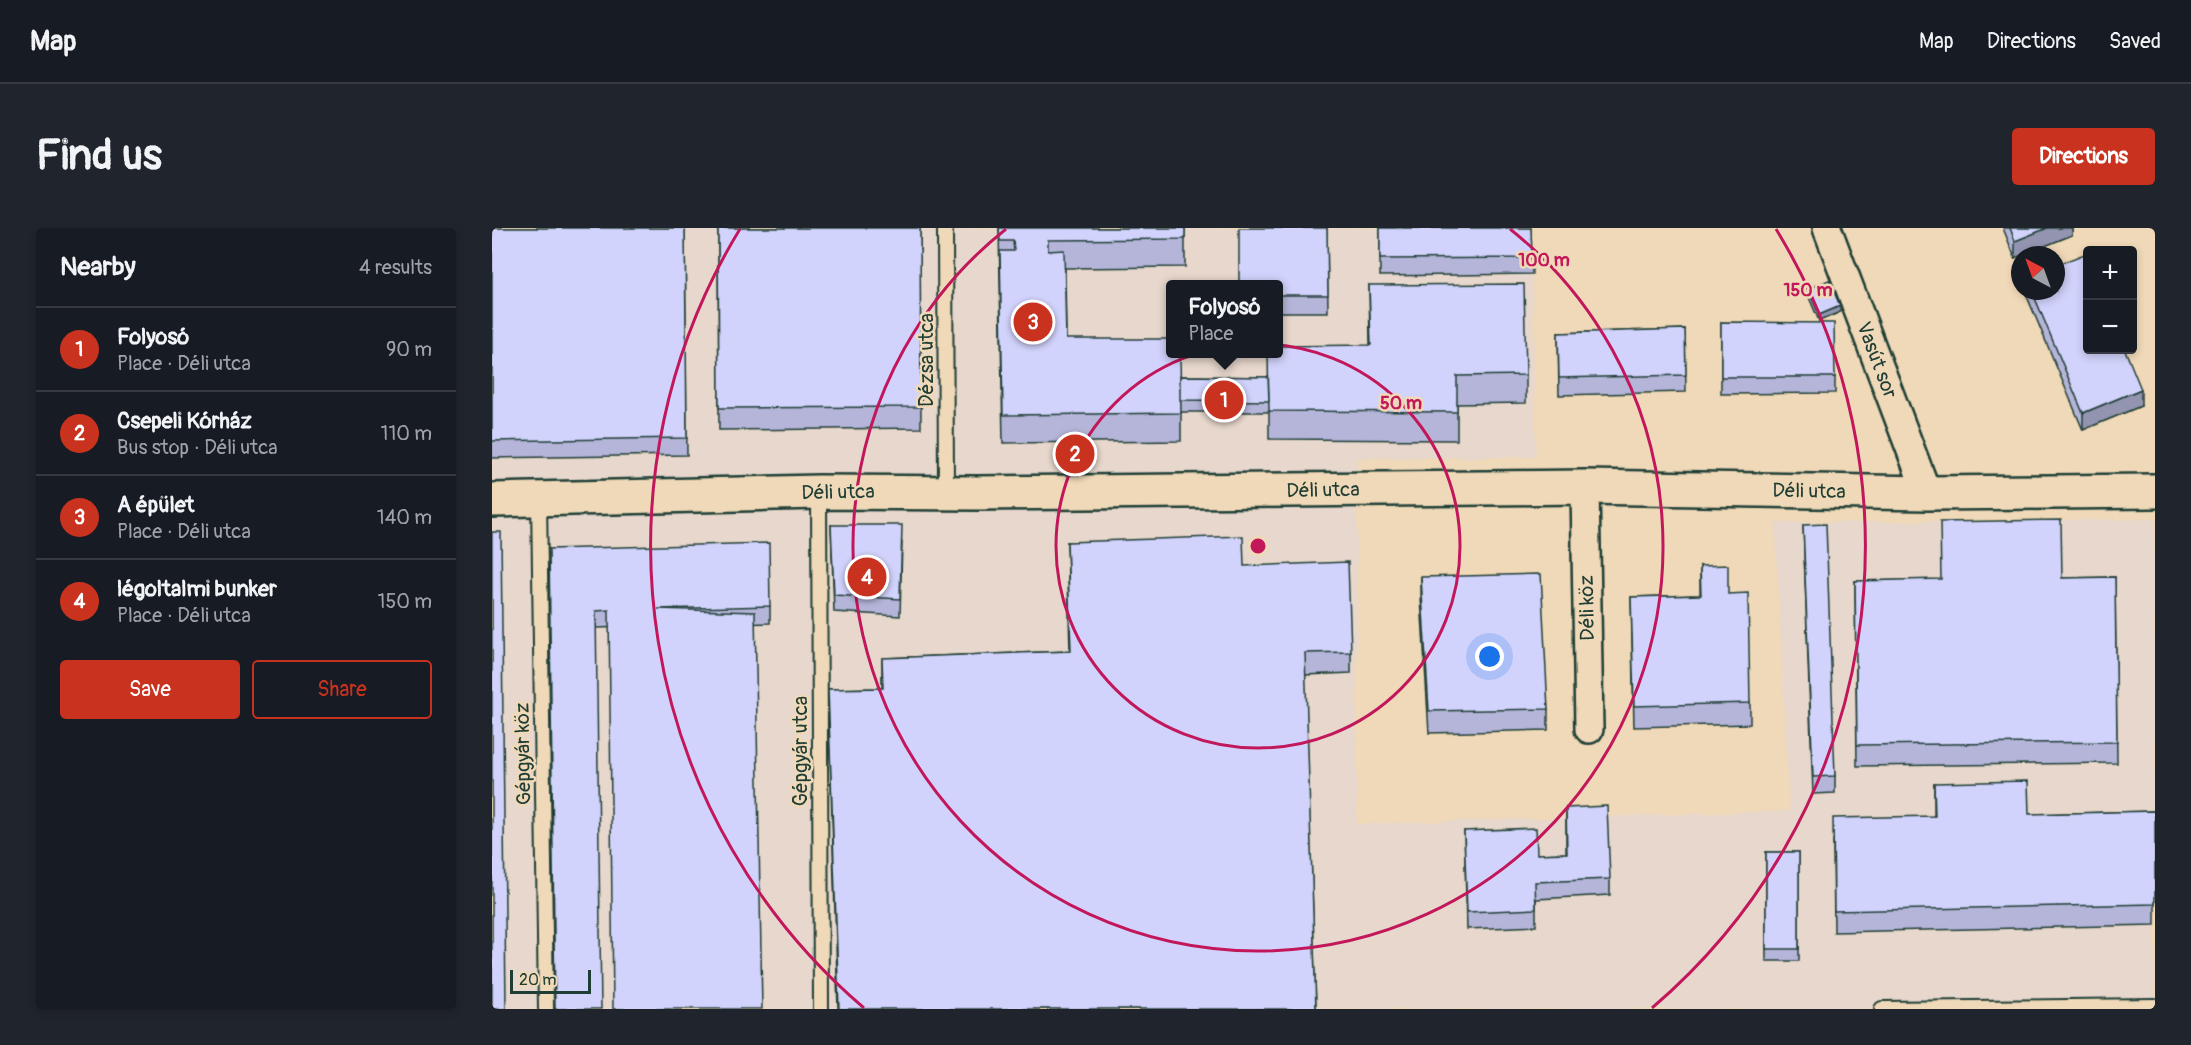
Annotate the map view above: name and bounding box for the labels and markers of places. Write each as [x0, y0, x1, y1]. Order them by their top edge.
pin: 3 [1014, 300, 1052, 344]
pin: 1 [1204, 378, 1244, 423]
pin: 2 [1056, 432, 1094, 476]
centre of rings [1248, 536, 1268, 556]
pin: 4 [848, 554, 886, 600]

